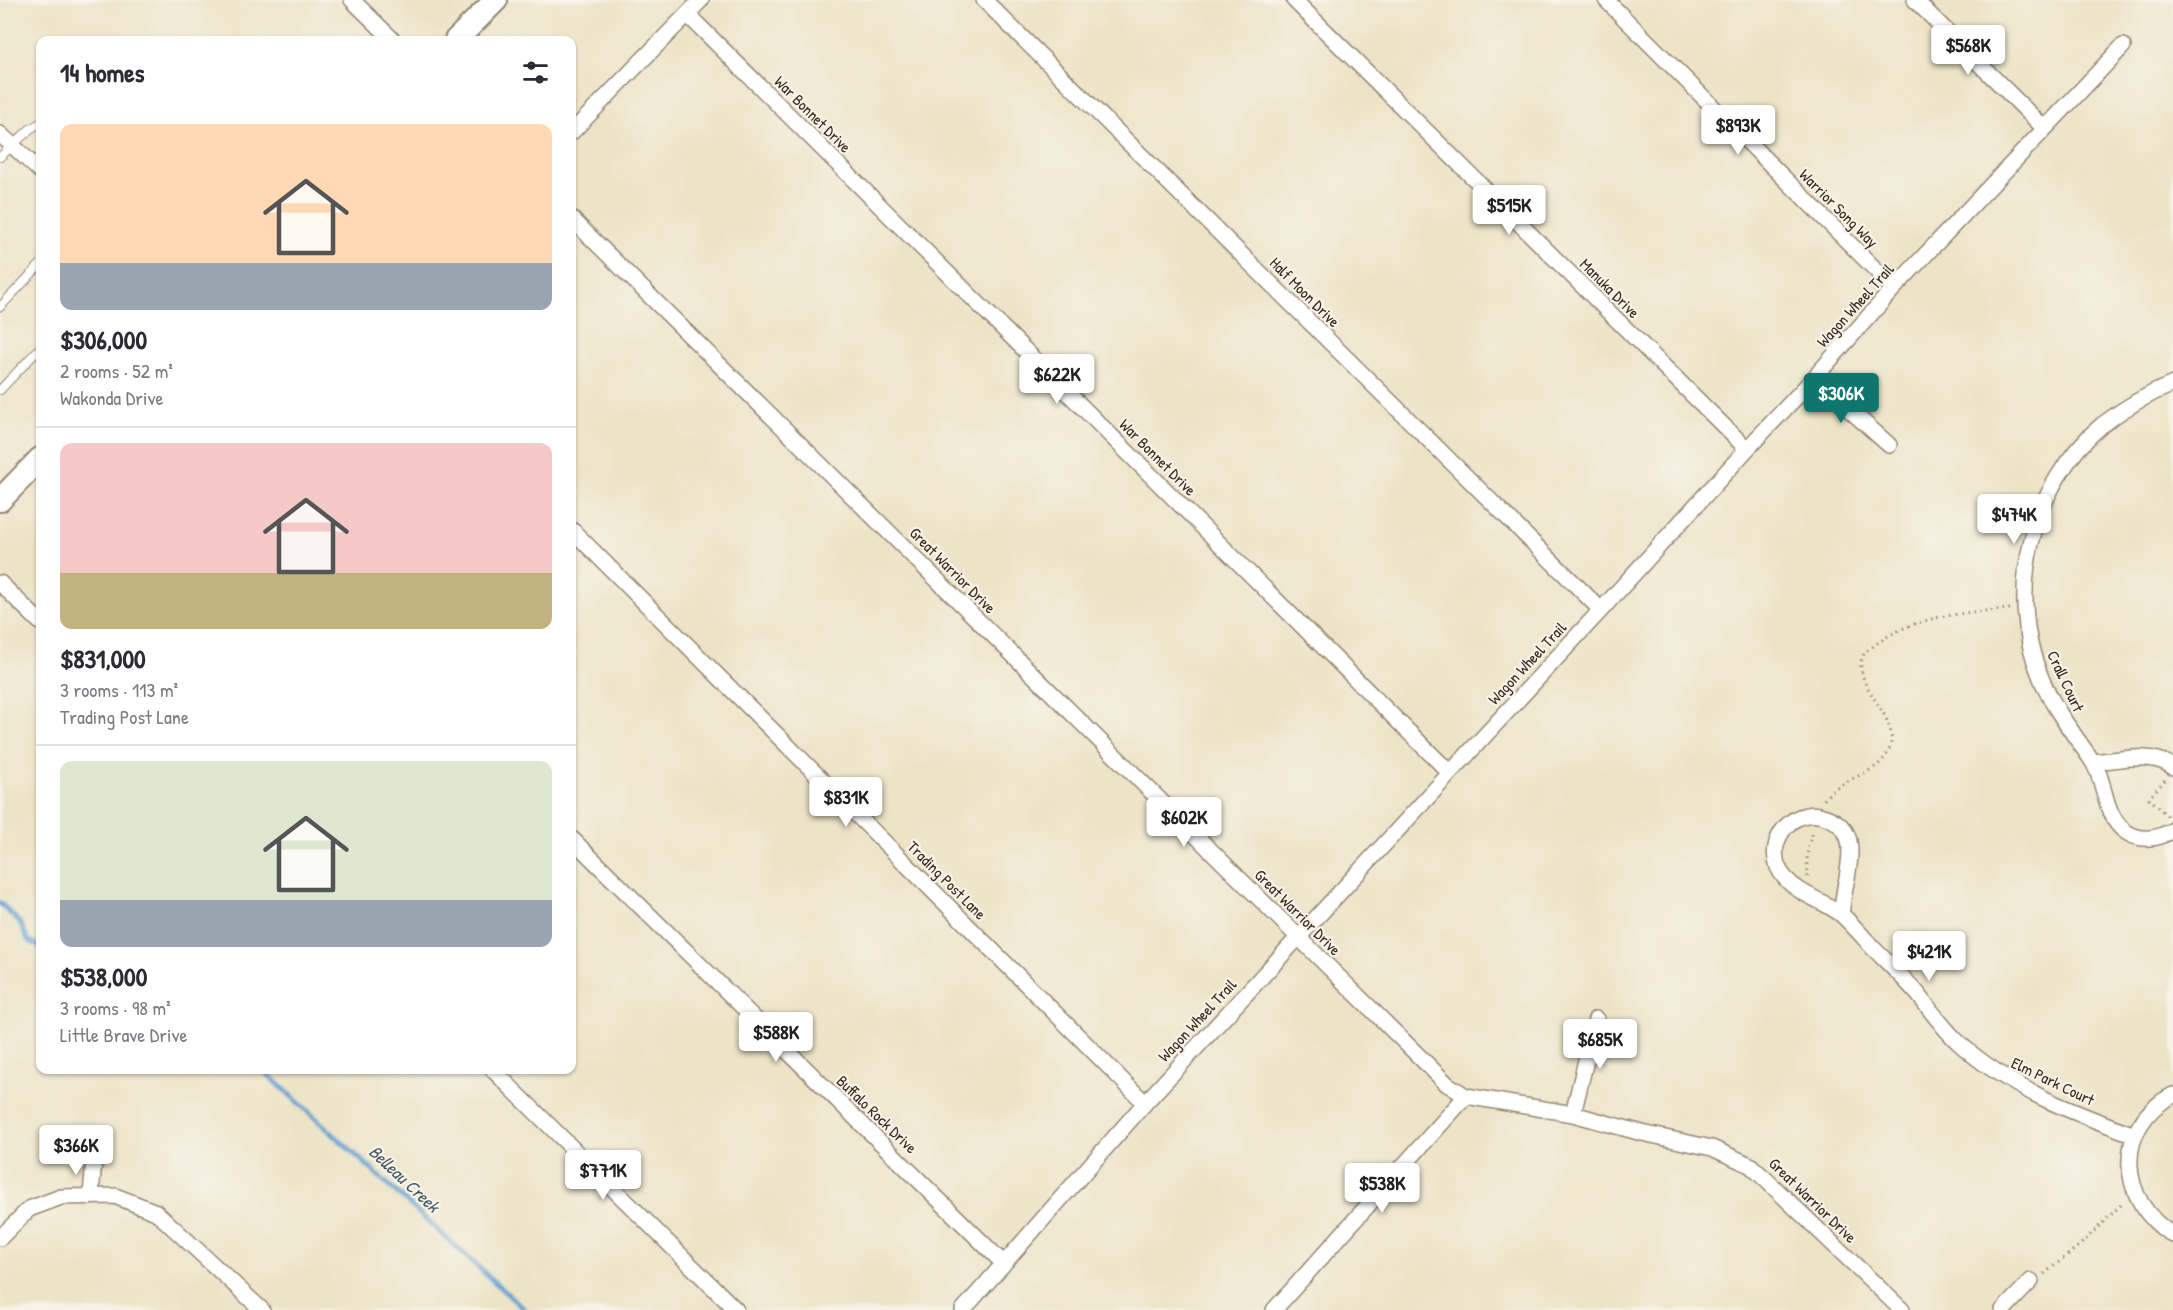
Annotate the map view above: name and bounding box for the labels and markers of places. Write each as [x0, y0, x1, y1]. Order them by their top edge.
pin: $568K [1926, 25, 2010, 76]
pin: $893K [1696, 105, 1780, 156]
pin: $515K [1467, 185, 1551, 236]
pin: $622K [1015, 354, 1099, 405]
pin: $306K [1799, 373, 1883, 424]
pin: $474K [1972, 494, 2056, 545]
pin: $831K [804, 777, 888, 828]
pin: $602K [1142, 797, 1226, 848]
pin: $421K [1887, 931, 1971, 982]
pin: $588K [734, 1012, 818, 1063]
pin: $685K [1558, 1019, 1642, 1070]
pin: $366K [34, 1125, 118, 1176]
pin: $771K [561, 1150, 645, 1201]
pin: $538K [1340, 1163, 1424, 1214]

